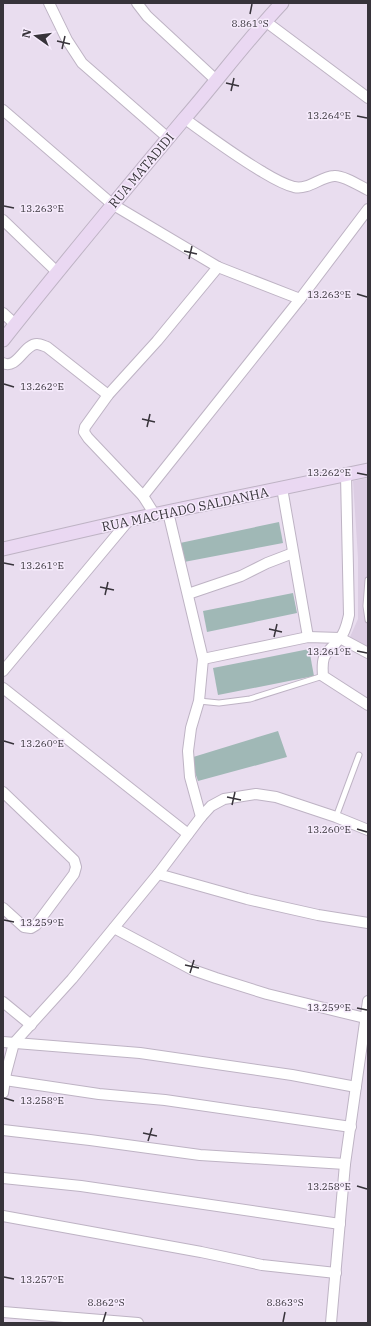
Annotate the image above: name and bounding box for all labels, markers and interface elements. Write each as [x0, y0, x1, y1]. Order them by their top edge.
north arrow [16, 16, 56, 56]
text: 8.861°S [231, 17, 269, 30]
text: N [18, 27, 34, 39]
text: 13.264°E [307, 109, 351, 122]
street label: RUA MATADIDI [105, 129, 178, 212]
text: 13.263°E [20, 202, 64, 215]
text: 13.263°E [307, 288, 351, 301]
text: 13.262°E [20, 380, 64, 393]
text: 13.262°E [307, 466, 351, 479]
street label: RUA MACHADO SALDANHA [100, 483, 270, 535]
text: 13.261°E [20, 559, 64, 572]
text: 13.261°E [307, 645, 351, 658]
text: 13.260°E [20, 737, 64, 750]
text: 13.260°E [307, 823, 351, 836]
text: 13.259°E [20, 916, 64, 929]
text: 13.259°E [307, 1001, 351, 1014]
text: 13.258°E [20, 1094, 64, 1107]
text: 13.258°E [307, 1180, 351, 1193]
text: 13.257°E [20, 1273, 64, 1286]
text: 8.862°S [87, 1296, 125, 1309]
text: 8.863°S [266, 1296, 304, 1309]

